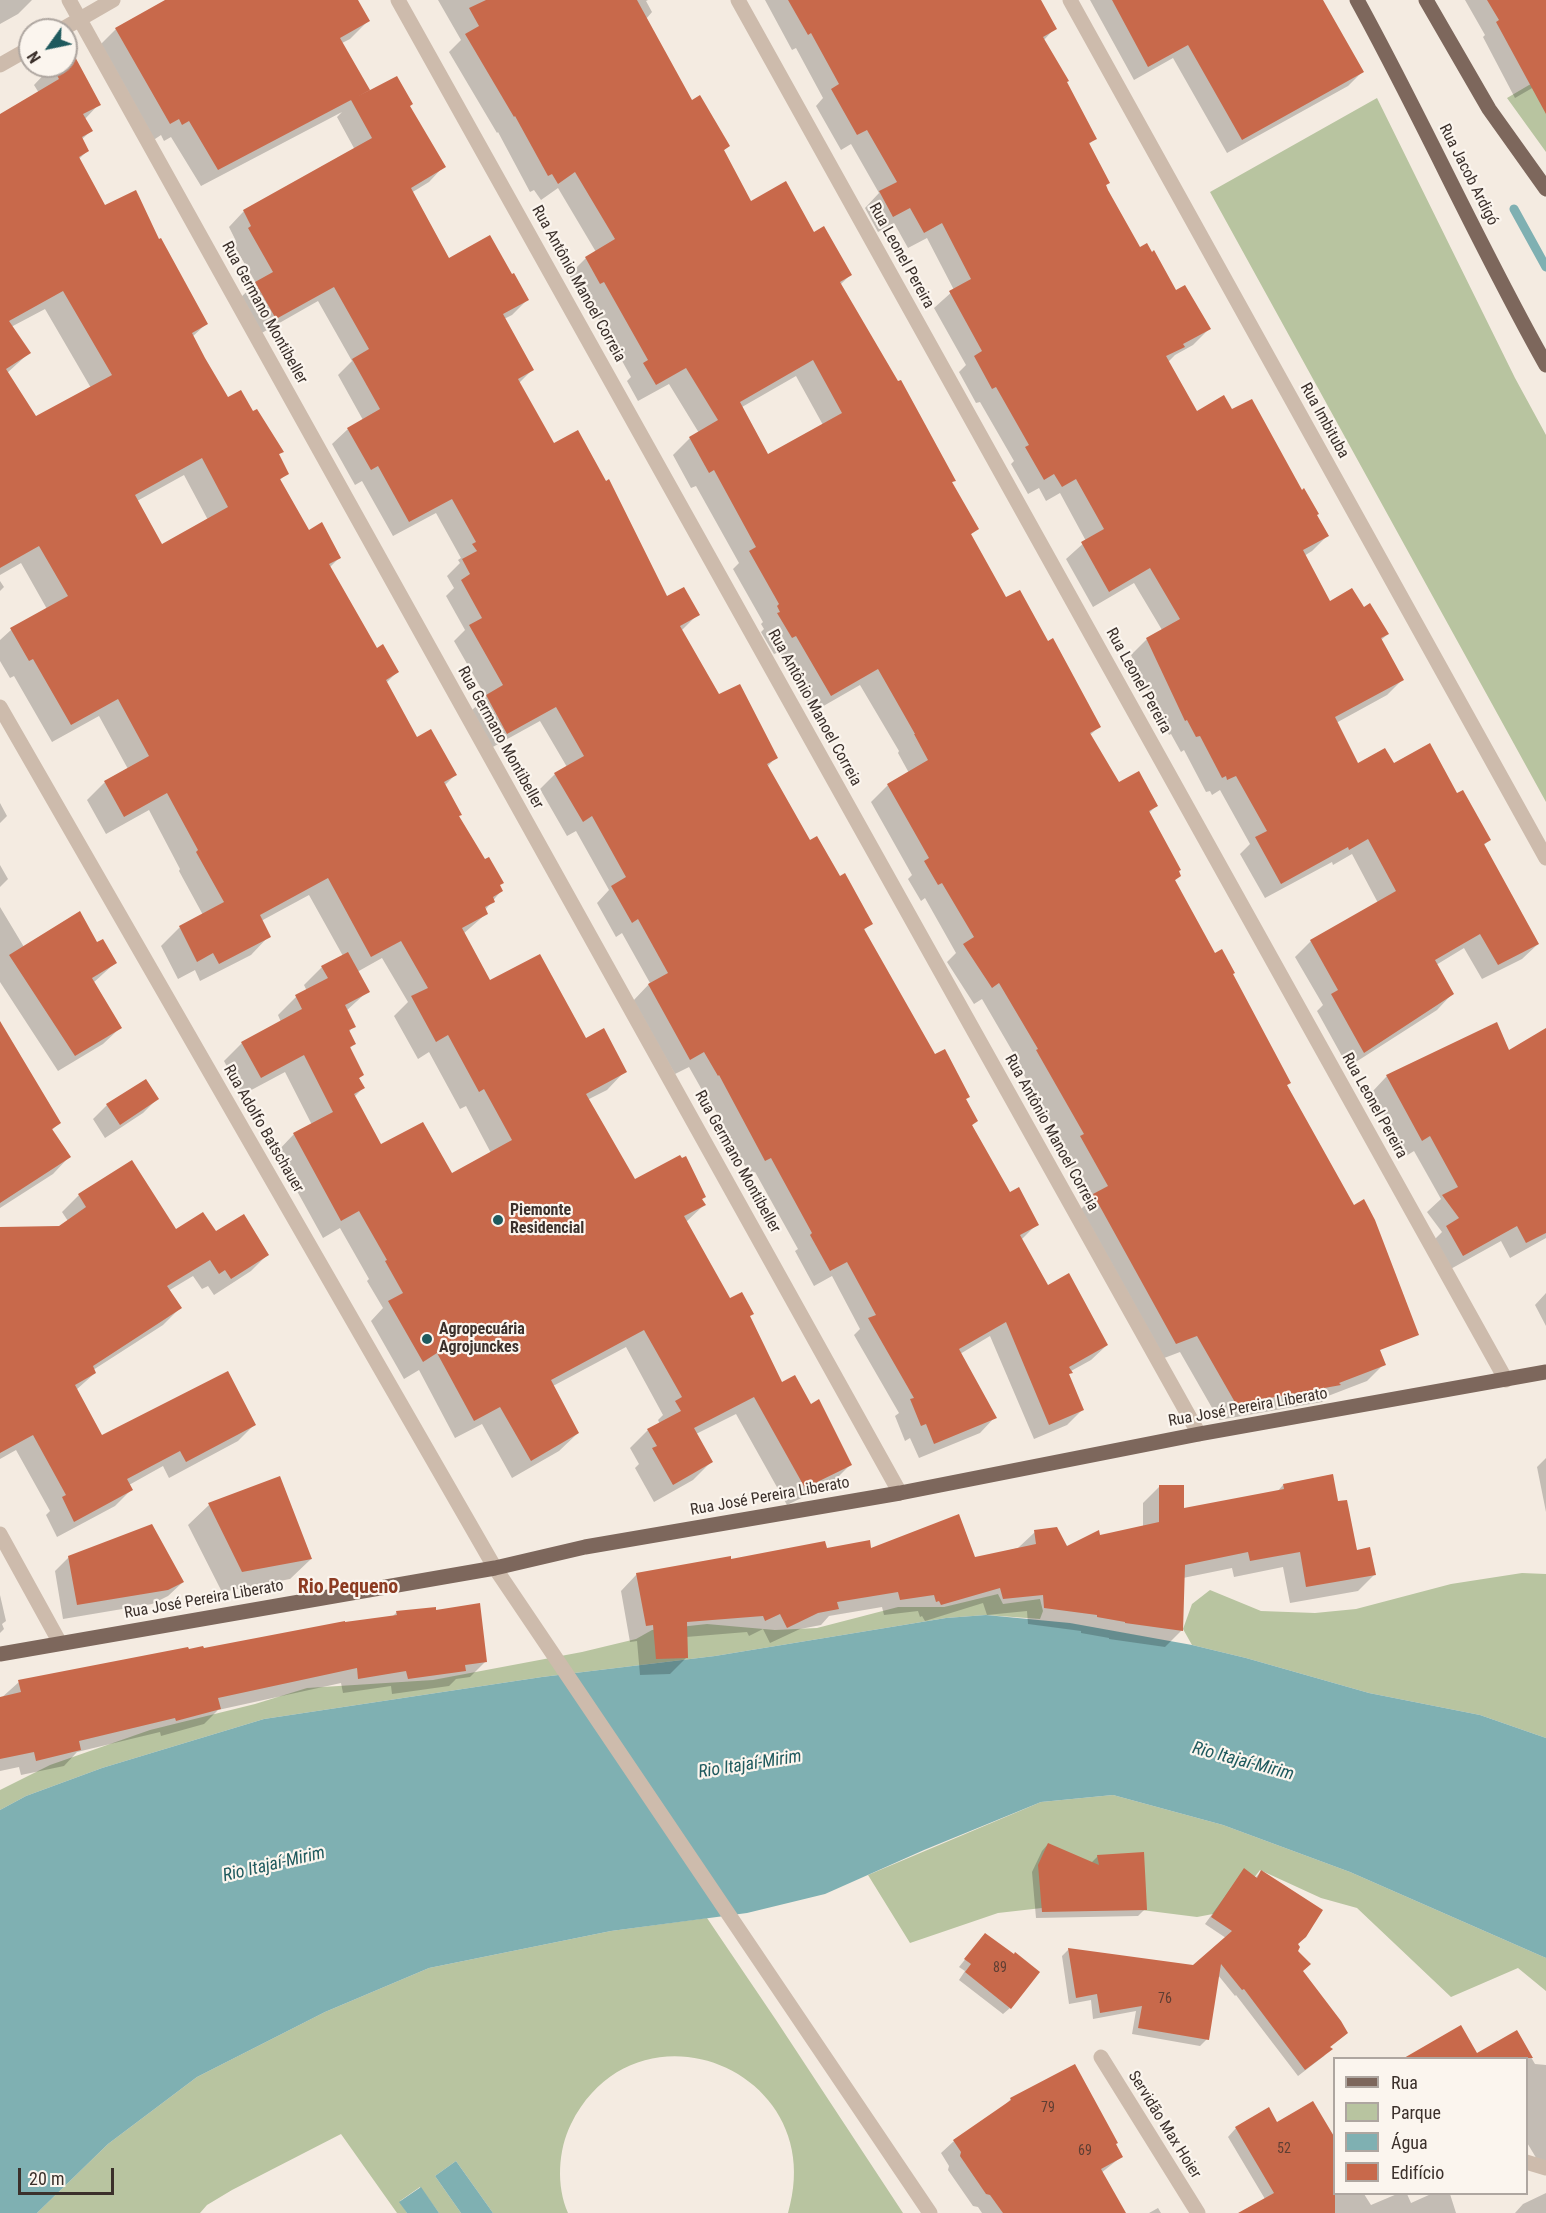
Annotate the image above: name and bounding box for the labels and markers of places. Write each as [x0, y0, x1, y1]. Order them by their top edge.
place label: Piemonte Residencial [510, 1201, 584, 1239]
marker: Piemonte Residencial [491, 1213, 505, 1227]
place label: Agropecuária Agrojunckes [439, 1320, 525, 1358]
marker: Agropecuária Agrojunckes [420, 1332, 434, 1346]

